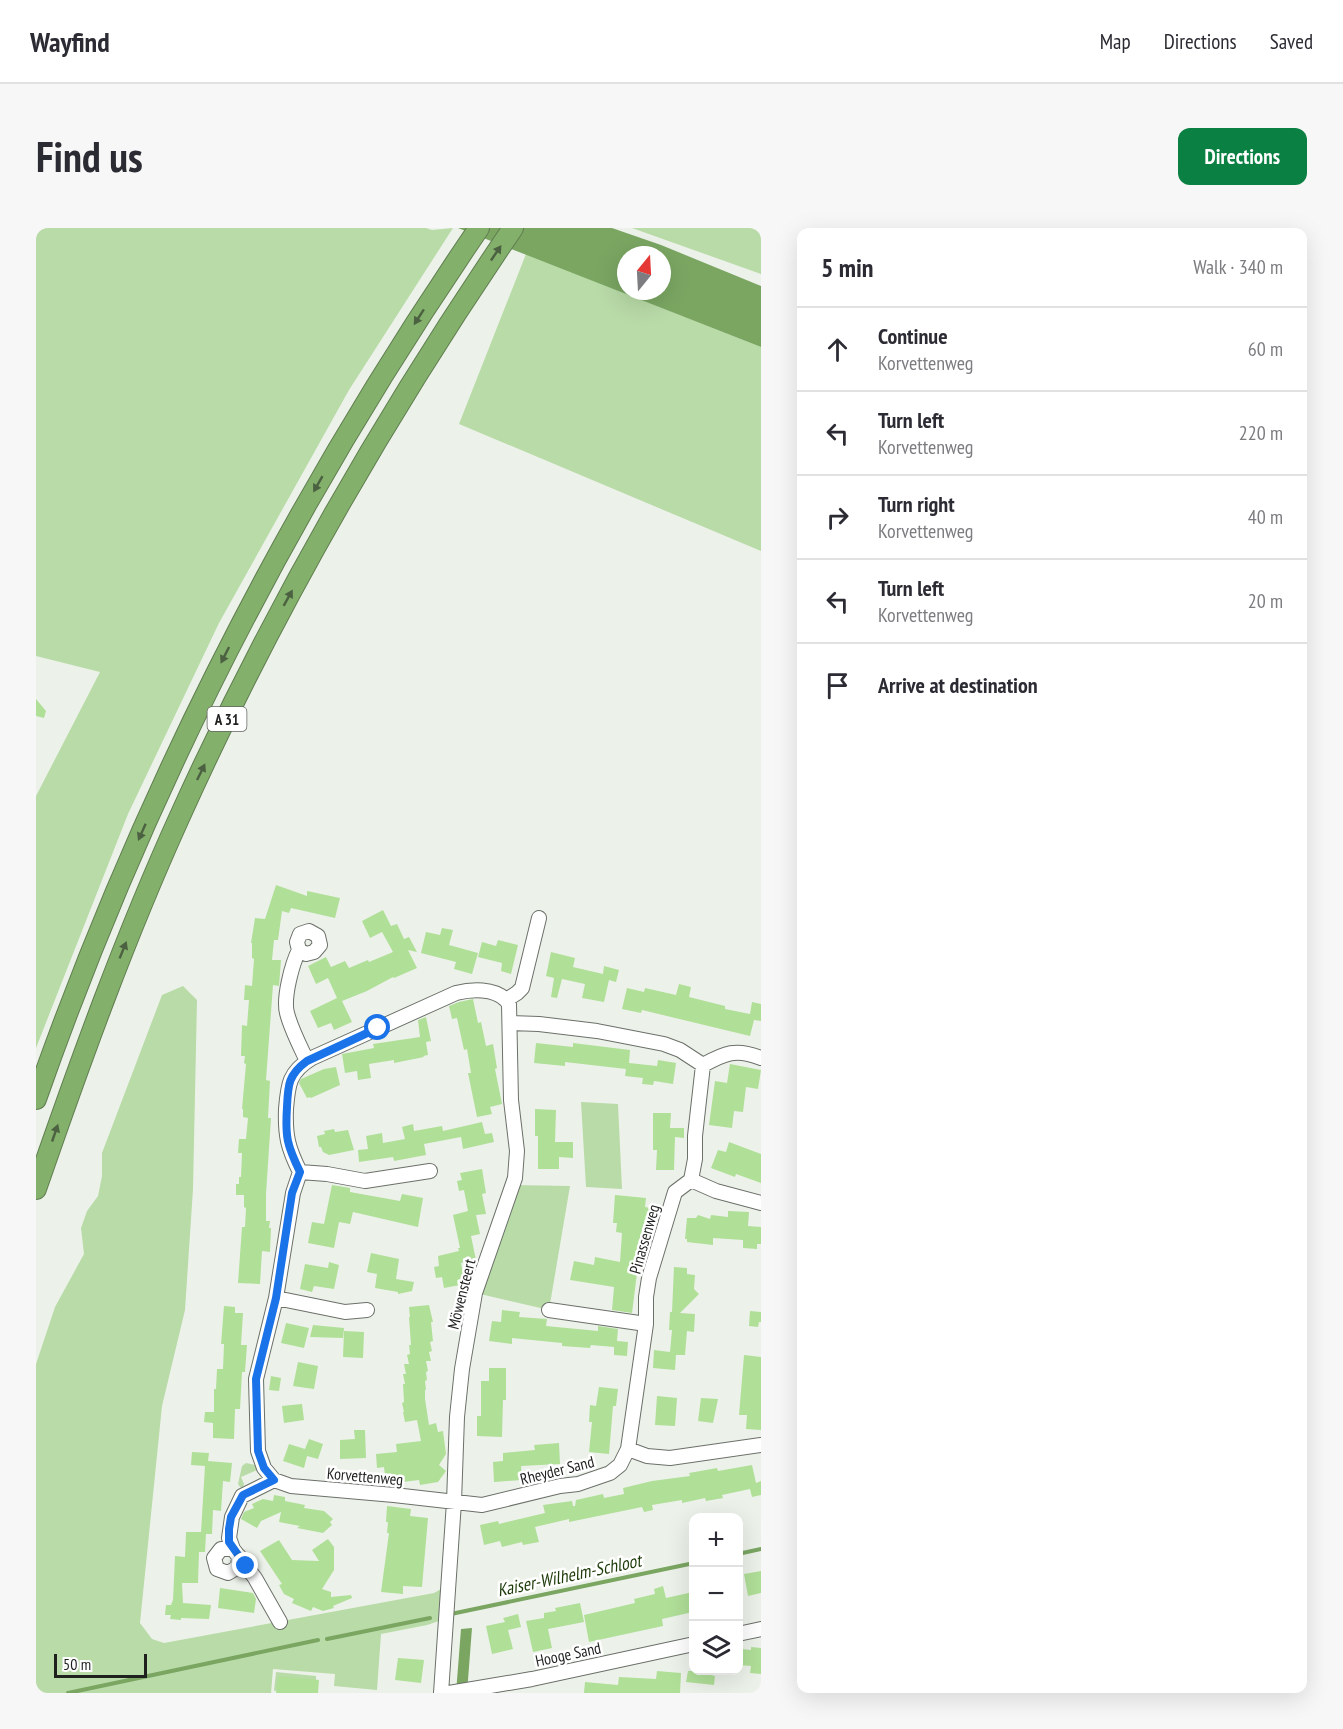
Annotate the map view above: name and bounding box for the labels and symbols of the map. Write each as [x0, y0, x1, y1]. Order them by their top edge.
one-way arrow [490, 245, 501, 262]
north arrow [617, 246, 671, 300]
one-way arrow [414, 309, 425, 326]
one-way arrow [313, 476, 323, 493]
one-way arrow [283, 589, 293, 606]
one-way arrow [220, 647, 230, 664]
road number: A 31 [208, 707, 246, 731]
one-way arrow [196, 763, 205, 780]
one-way arrow [137, 823, 146, 840]
one-way arrow [118, 941, 128, 959]
route start [364, 1014, 390, 1040]
one-way arrow [50, 1124, 60, 1142]
street label: Pinassenweg [625, 1202, 663, 1276]
street label: Möwensteert [443, 1256, 480, 1331]
street label: Rheyder Sand [518, 1451, 596, 1489]
street label: Korvettenweg [326, 1463, 404, 1489]
water label: Kaiser-Wilhelm-Schloot [495, 1548, 645, 1601]
route end [232, 1552, 258, 1578]
street label: Hooge Sand [533, 1637, 603, 1671]
scale bar [54, 1651, 147, 1678]

